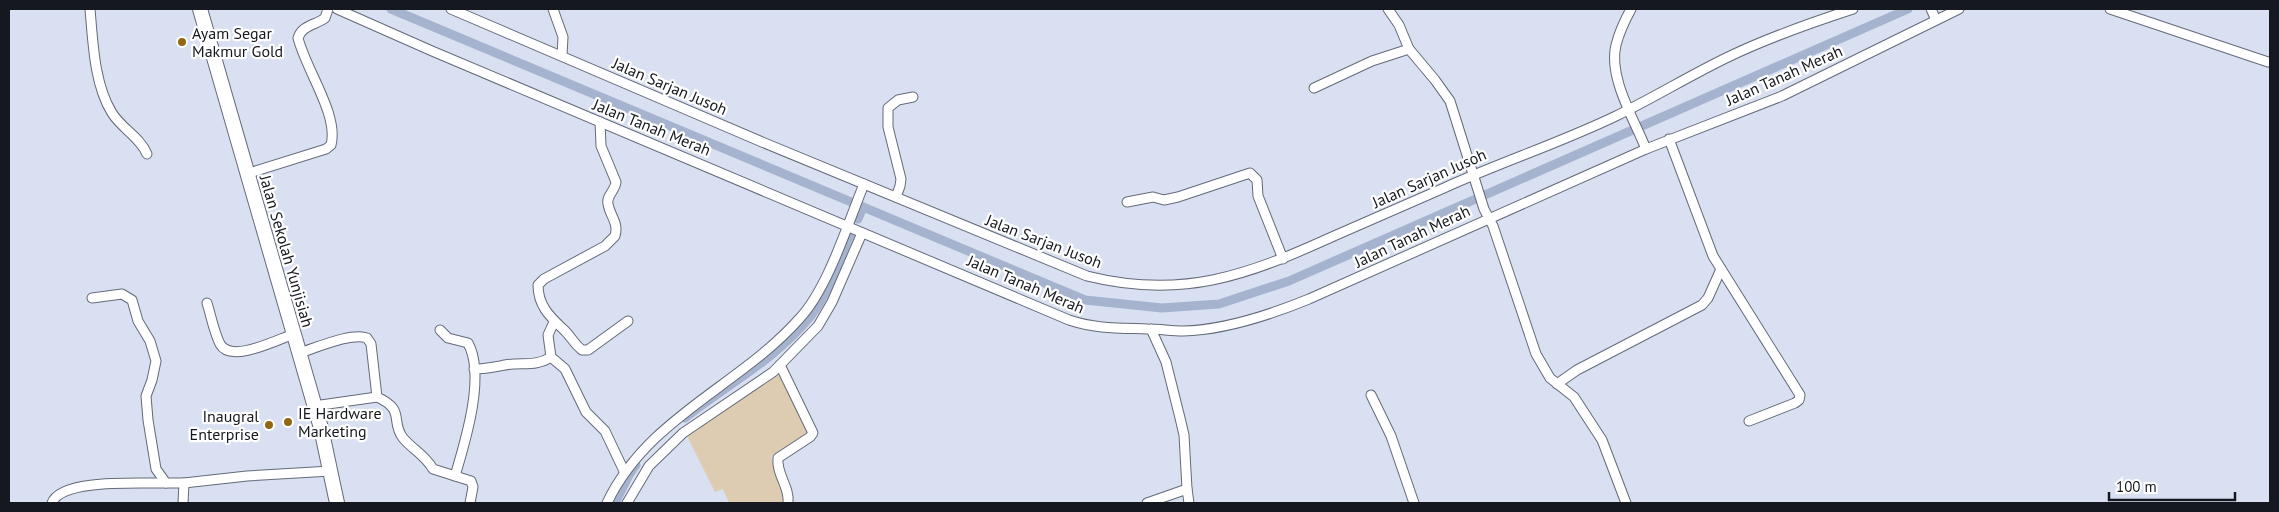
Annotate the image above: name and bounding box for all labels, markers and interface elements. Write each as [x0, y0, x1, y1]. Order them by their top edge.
place label: Ayam Segar Makmur Gold [192, 23, 283, 61]
marker: Ayam Segar Makmur Gold [176, 36, 188, 48]
street label: Jalan Tanah Merah [1722, 40, 1845, 110]
street label: Jalan Sarjan Jusoh [609, 52, 730, 119]
street label: Jalan Tanah Merah [589, 94, 714, 160]
street label: Jalan Sarjan Jusoh [1368, 144, 1489, 212]
street label: Jalan Sekolah Yunjisiah [255, 172, 318, 329]
street label: Jalan Tanah Merah [1350, 200, 1473, 272]
street label: Jalan Sarjan Jusoh [982, 209, 1105, 272]
street label: Jalan Tanah Merah [963, 250, 1088, 318]
place label: IE Hardware Marketing [298, 403, 382, 441]
place label: Inaugral Enterprise [190, 406, 259, 444]
marker: IE Hardware Marketing [282, 416, 294, 428]
marker: Inaugral Enterprise [263, 419, 275, 431]
scale bar [2109, 470, 2235, 502]
text: 100 m [2116, 477, 2157, 496]

